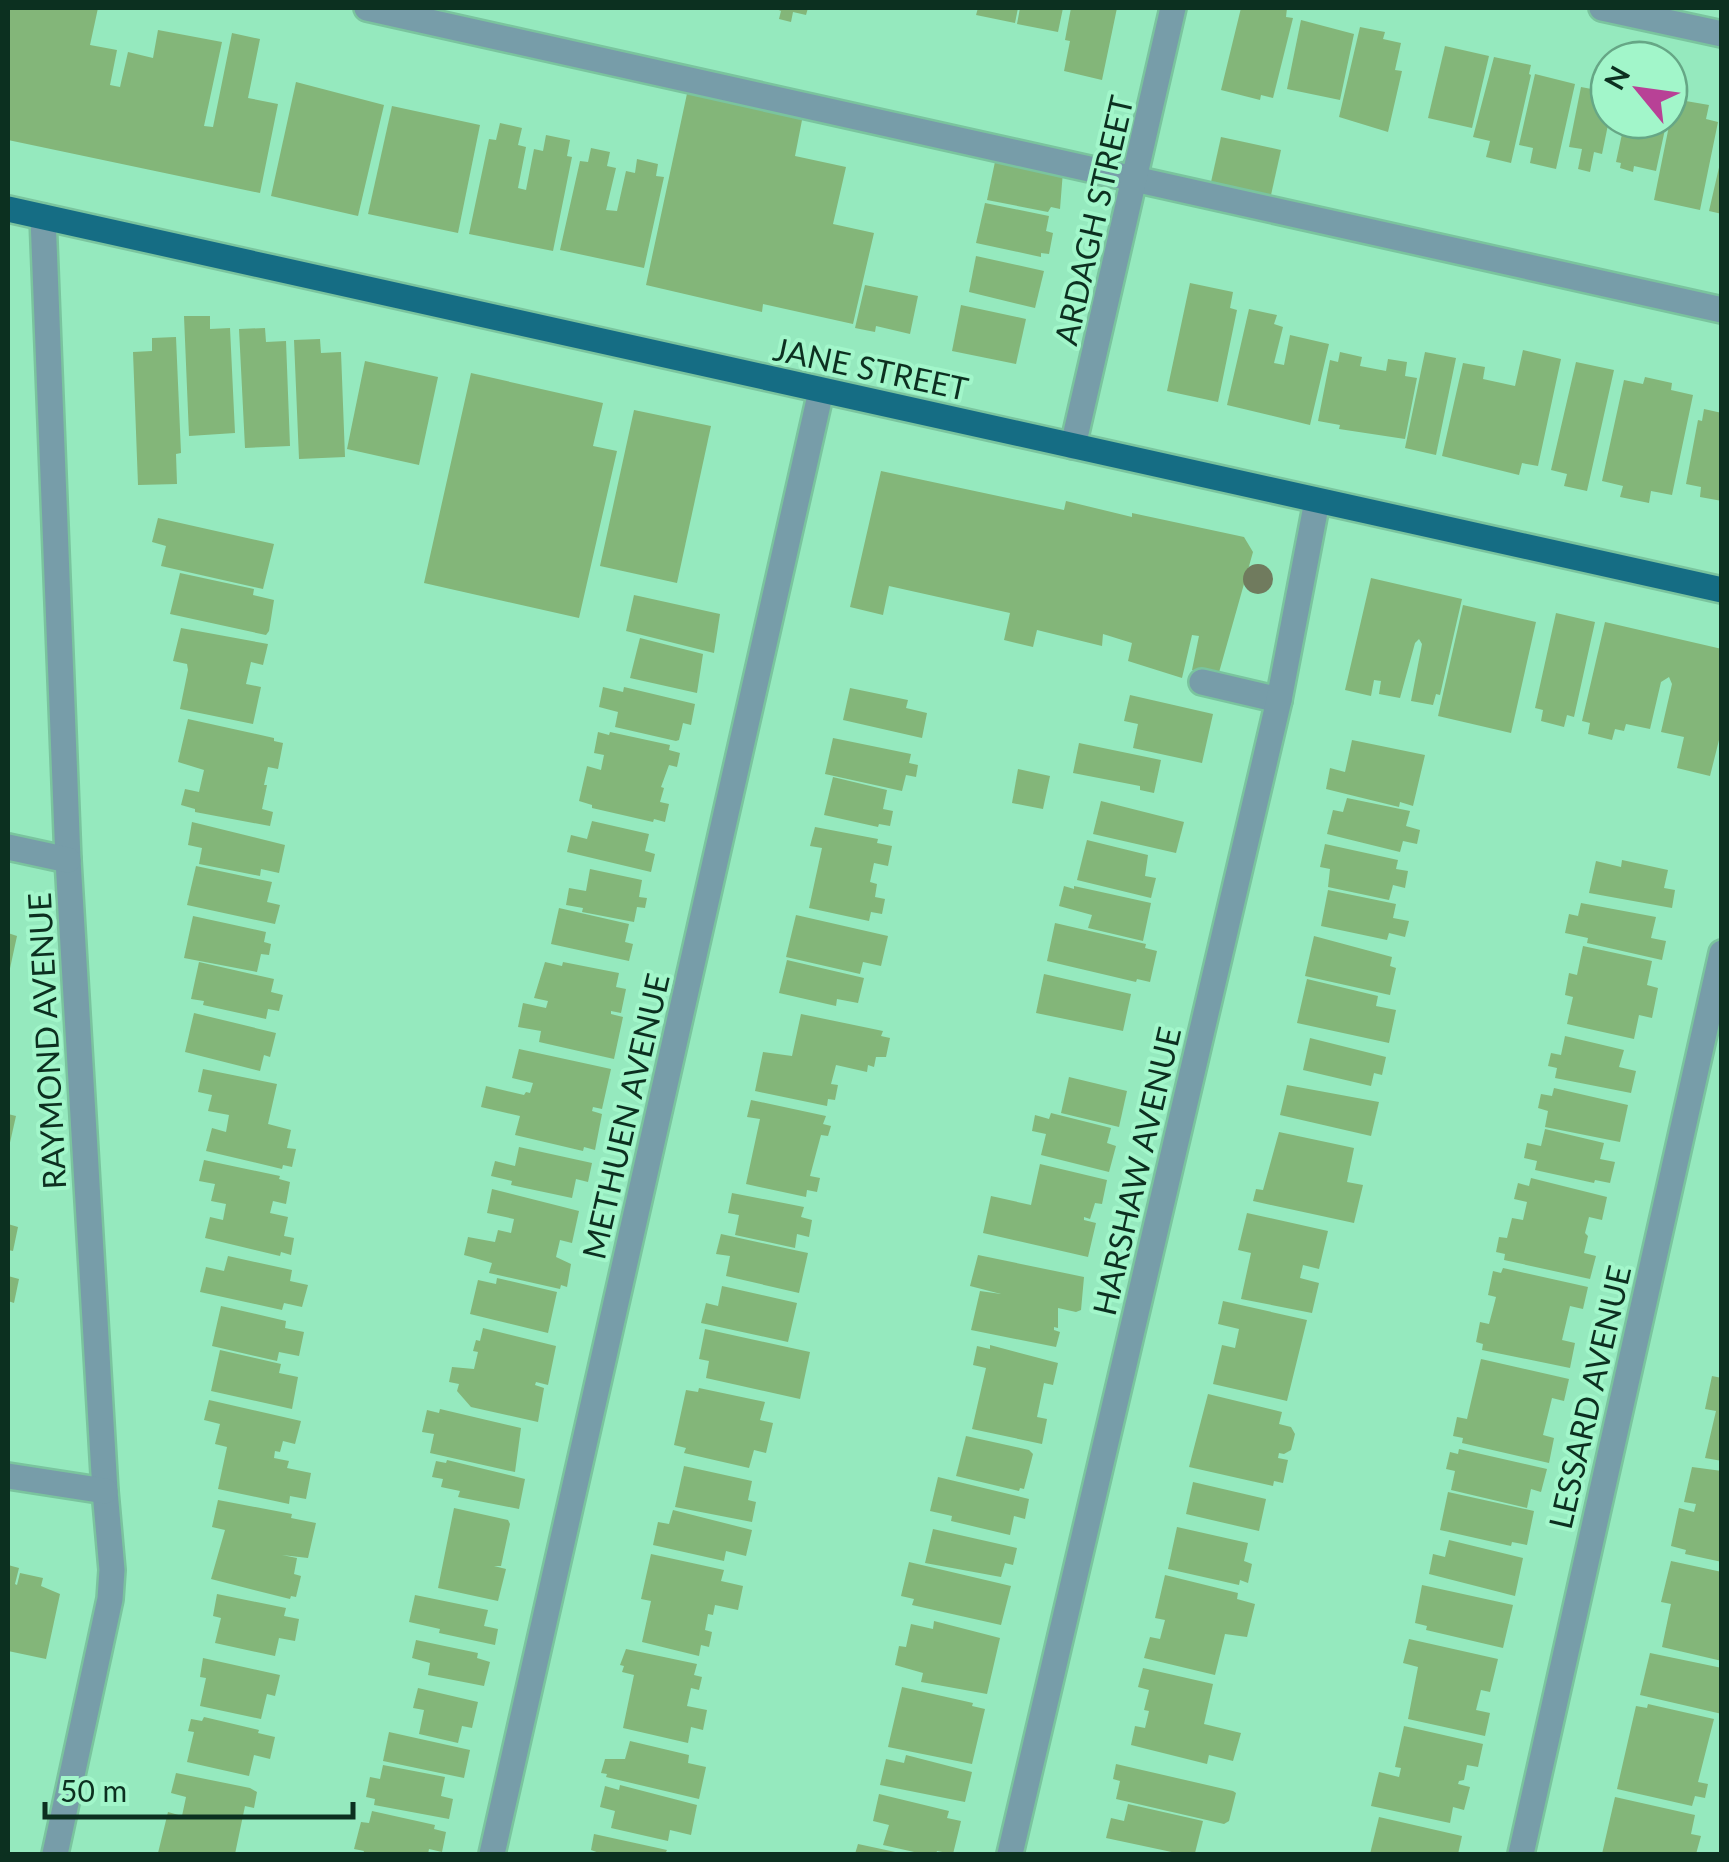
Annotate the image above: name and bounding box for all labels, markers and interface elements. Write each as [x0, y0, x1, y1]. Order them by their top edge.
north arrow [1589, 40, 1689, 140]
text: N [1596, 60, 1636, 95]
street label: ARDAGH STREET [1045, 91, 1141, 348]
street label: JANE STREET [770, 328, 972, 408]
street label: RAYMOND AVENUE [19, 892, 73, 1190]
street label: METHUEN AVENUE [573, 970, 677, 1262]
street label: HARSHAW AVENUE [1084, 1023, 1188, 1319]
street label: LESSARD AVENUE [1540, 1262, 1638, 1532]
scale bar [45, 1757, 352, 1819]
text: 50 m [60, 1772, 127, 1808]

